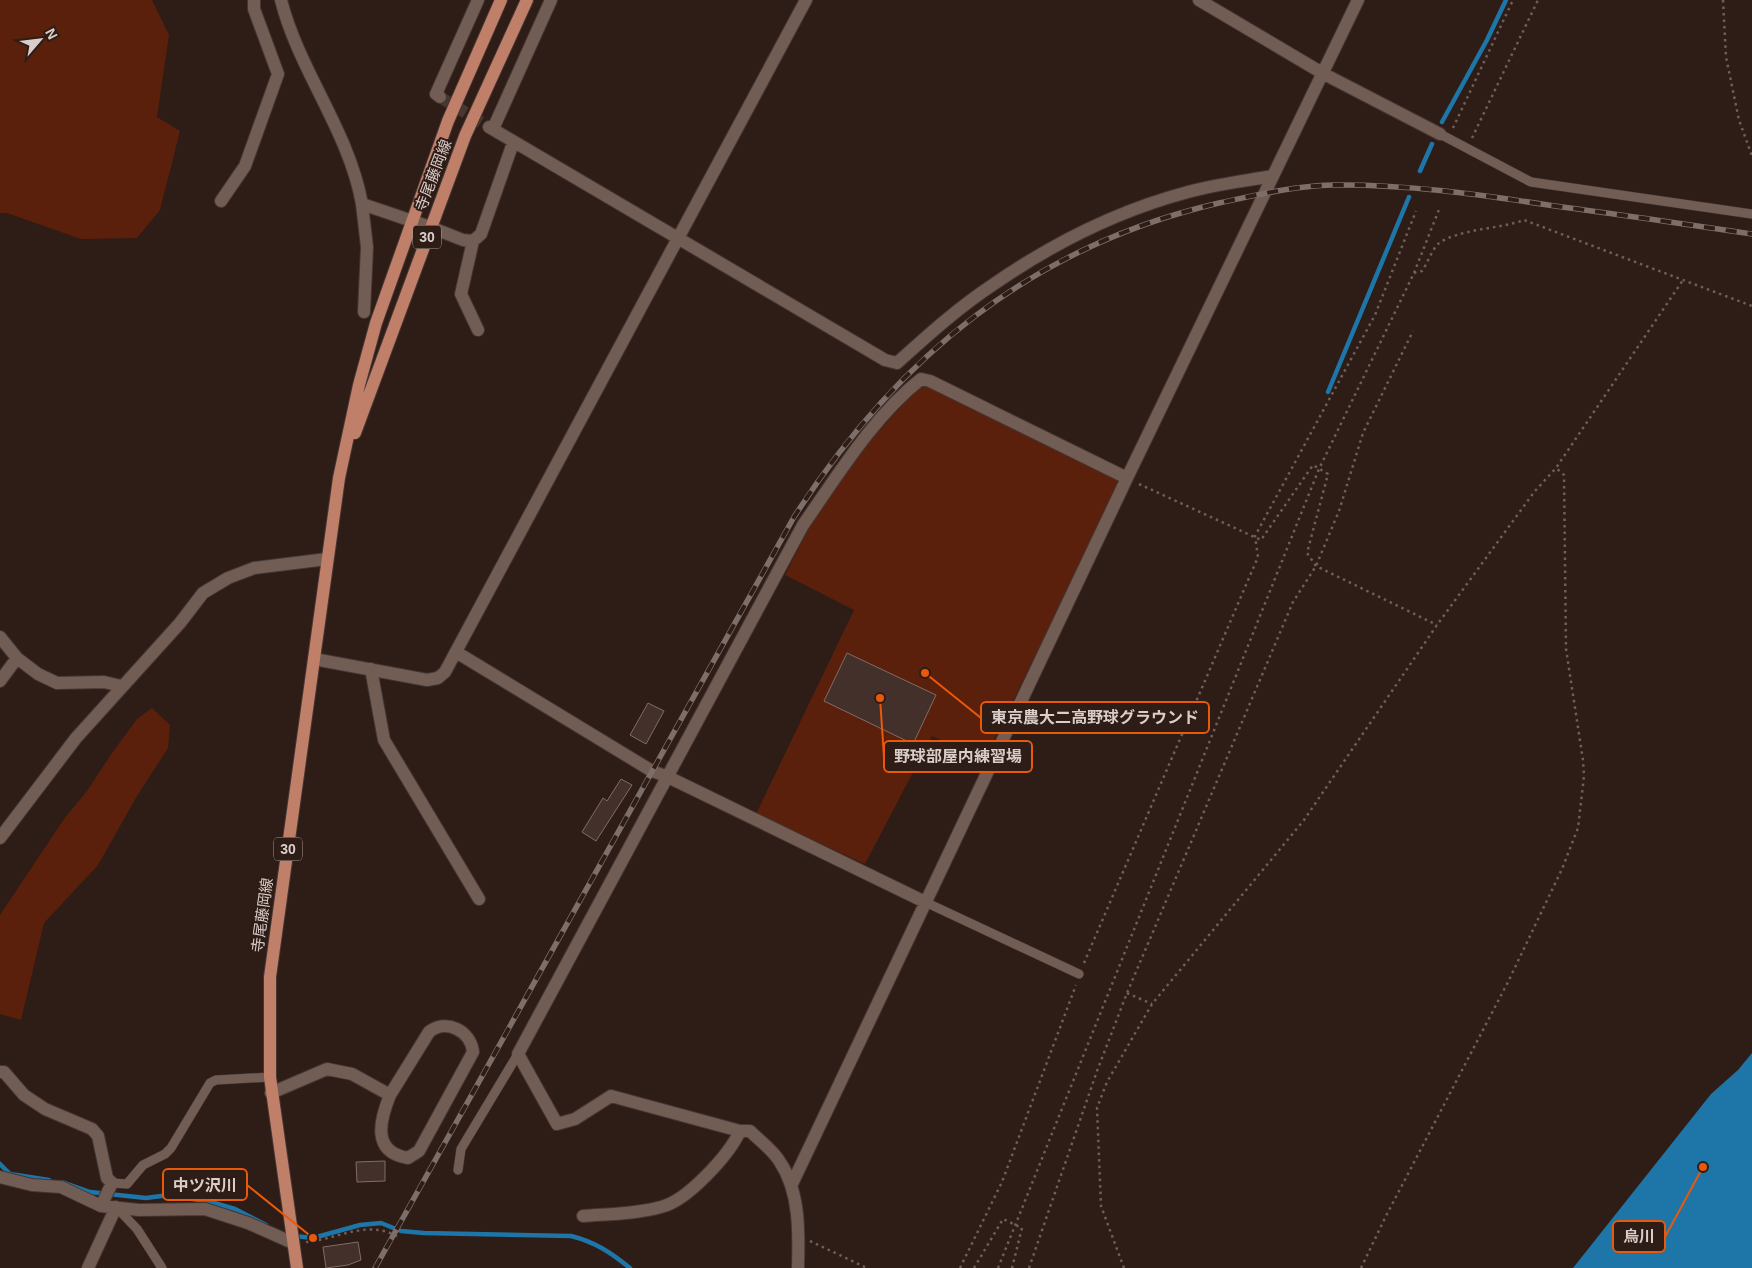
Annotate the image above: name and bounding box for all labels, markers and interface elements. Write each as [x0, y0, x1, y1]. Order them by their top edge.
north arrow [15, 15, 65, 65]
text: N [42, 26, 61, 42]
street label: 寺尾藤岡線 [412, 137, 454, 213]
road number: 30 [413, 226, 441, 248]
callout: 東京農大二高野球グラウンド [981, 702, 1209, 733]
text: 東京農大二高野球グラウンド [991, 708, 1199, 726]
callout: 野球部屋内練習場 [884, 741, 1032, 772]
text: 野球部屋内練習場 [894, 748, 1022, 765]
road number: 30 [274, 838, 302, 861]
street label: 寺尾藤岡線 [248, 877, 276, 953]
callout: 中ツ沢川 [163, 1169, 247, 1200]
text: 中ツ沢川 [173, 1177, 237, 1194]
callout: 烏川 [1613, 1221, 1665, 1252]
text: 烏川 [1623, 1228, 1655, 1245]

